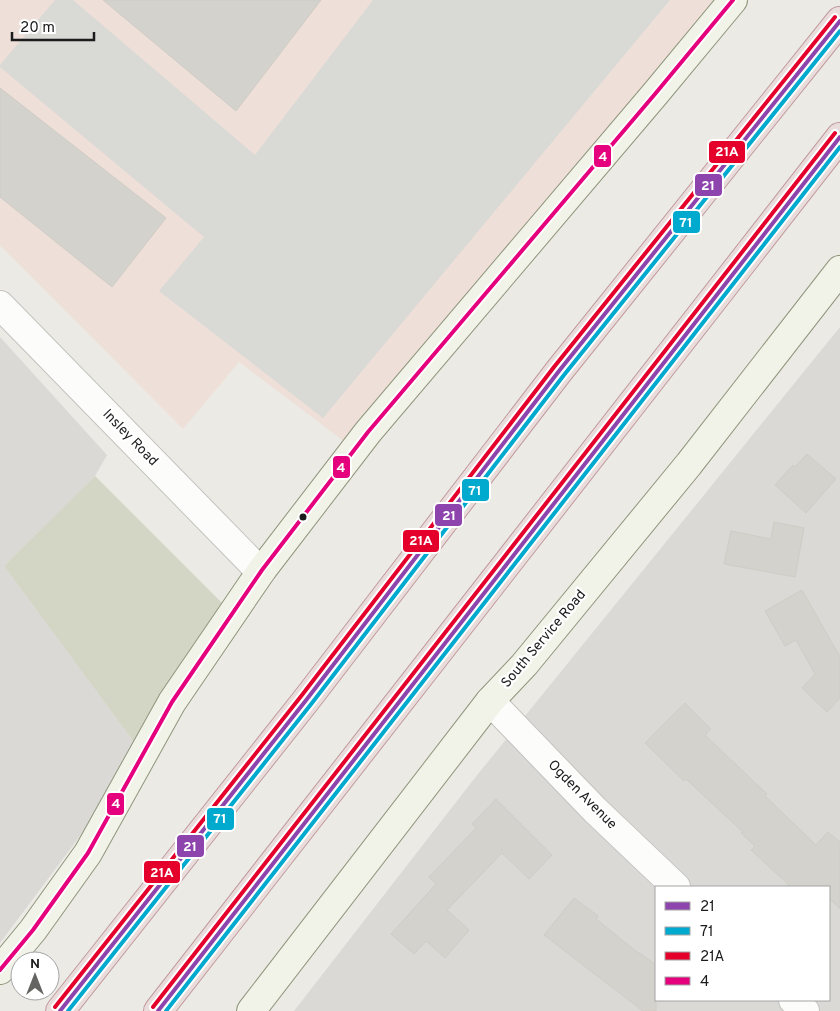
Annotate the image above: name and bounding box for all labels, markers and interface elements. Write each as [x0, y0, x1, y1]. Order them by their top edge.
scale bar [12, 10, 95, 42]
text: 20 m [20, 19, 55, 38]
line badge: 21A [708, 140, 746, 164]
line badge: 4 [593, 144, 612, 168]
text: 21A [715, 144, 739, 161]
text: 4 [599, 149, 608, 166]
line badge: 21 [694, 173, 723, 197]
text: 21 [701, 178, 715, 195]
line badge: 71 [672, 210, 701, 234]
text: 71 [679, 215, 693, 232]
street label: Insley Road [99, 406, 161, 470]
line badge: 4 [332, 455, 351, 479]
text: 4 [337, 460, 346, 477]
line badge: 71 [461, 478, 490, 502]
text: 71 [468, 483, 482, 500]
line badge: 21 [434, 503, 463, 527]
text: 21 [442, 508, 456, 525]
unlabelled marker [298, 512, 308, 522]
line badge: 21A [402, 529, 440, 553]
text: 21A [409, 533, 433, 550]
street label: South Service Road [498, 587, 590, 691]
street label: Ogden Avenue [544, 757, 620, 833]
line badge: 4 [106, 792, 125, 816]
text: 4 [112, 796, 121, 813]
line badge: 71 [206, 807, 235, 831]
text: 71 [213, 811, 227, 828]
line badge: 21 [176, 834, 205, 858]
text: 21 [183, 839, 197, 856]
line badge: 21A [143, 860, 181, 884]
text: 21A [150, 865, 174, 882]
legend [655, 886, 830, 1001]
text: 21 [700, 898, 715, 917]
text: 71 [700, 923, 714, 942]
text: 21A [700, 948, 725, 967]
north arrow [10, 951, 60, 1001]
text: N [30, 956, 40, 973]
text: 4 [700, 973, 709, 992]

